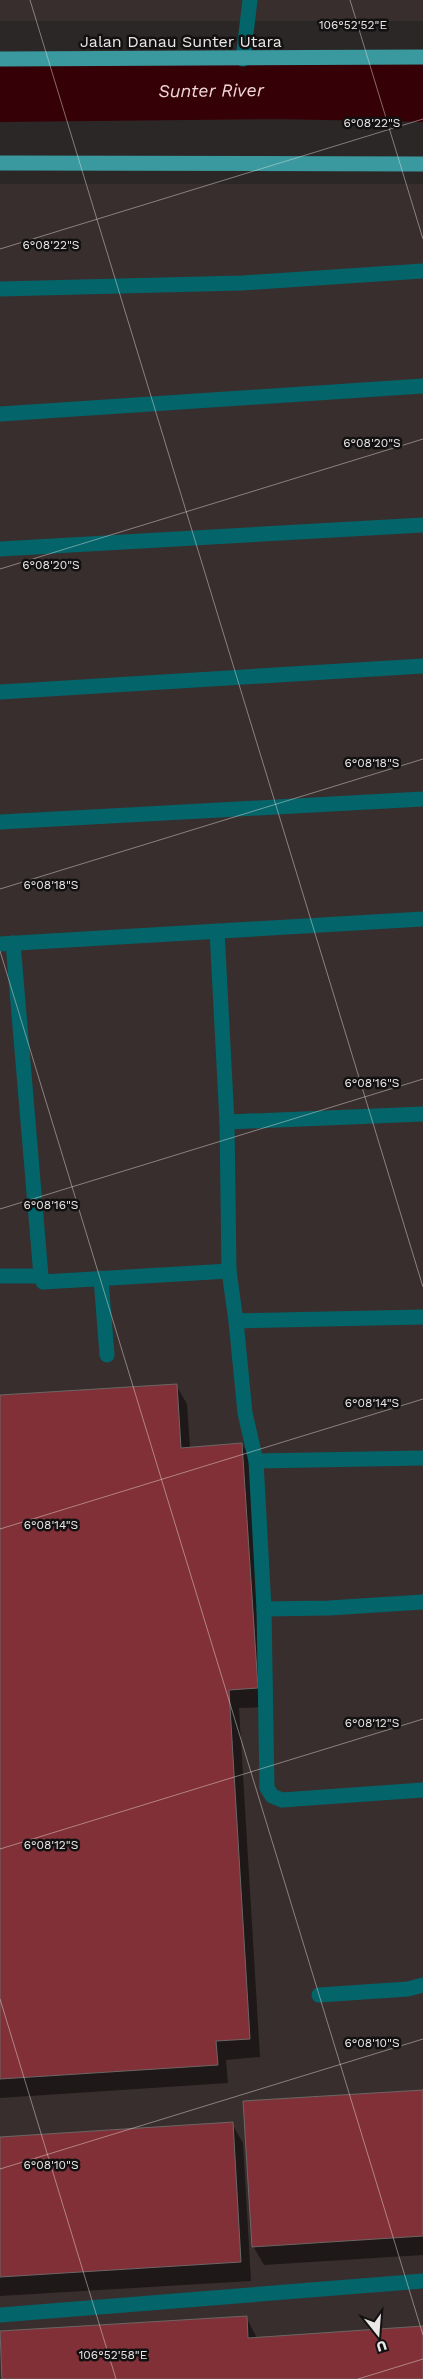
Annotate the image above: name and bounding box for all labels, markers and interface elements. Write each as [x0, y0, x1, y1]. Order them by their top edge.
text: 106°52'52"E [319, 18, 387, 32]
street label: Jalan Danau Sunter Utara [80, 32, 282, 51]
water label: Sunter River [158, 79, 265, 101]
text: 6°08'22"S [343, 116, 401, 130]
text: 6°08'22"S [22, 238, 80, 252]
text: 6°08'20"S [343, 436, 401, 450]
text: 6°08'20"S [22, 558, 80, 572]
text: 6°08'18"S [344, 756, 400, 770]
text: 6°08'18"S [23, 878, 79, 892]
text: 6°08'16"S [345, 1076, 399, 1090]
text: 6°08'16"S [24, 1198, 78, 1212]
text: 6°08'14"S [345, 1396, 399, 1410]
text: 6°08'14"S [24, 1518, 78, 1532]
text: 6°08'12"S [345, 1716, 399, 1730]
text: 6°08'12"S [24, 1838, 78, 1852]
text: 6°08'10"S [344, 2036, 400, 2050]
text: 6°08'10"S [23, 2158, 79, 2172]
north arrow [353, 2309, 403, 2359]
text: U [375, 2337, 389, 2356]
text: 106°52'58"E [79, 2348, 148, 2362]

